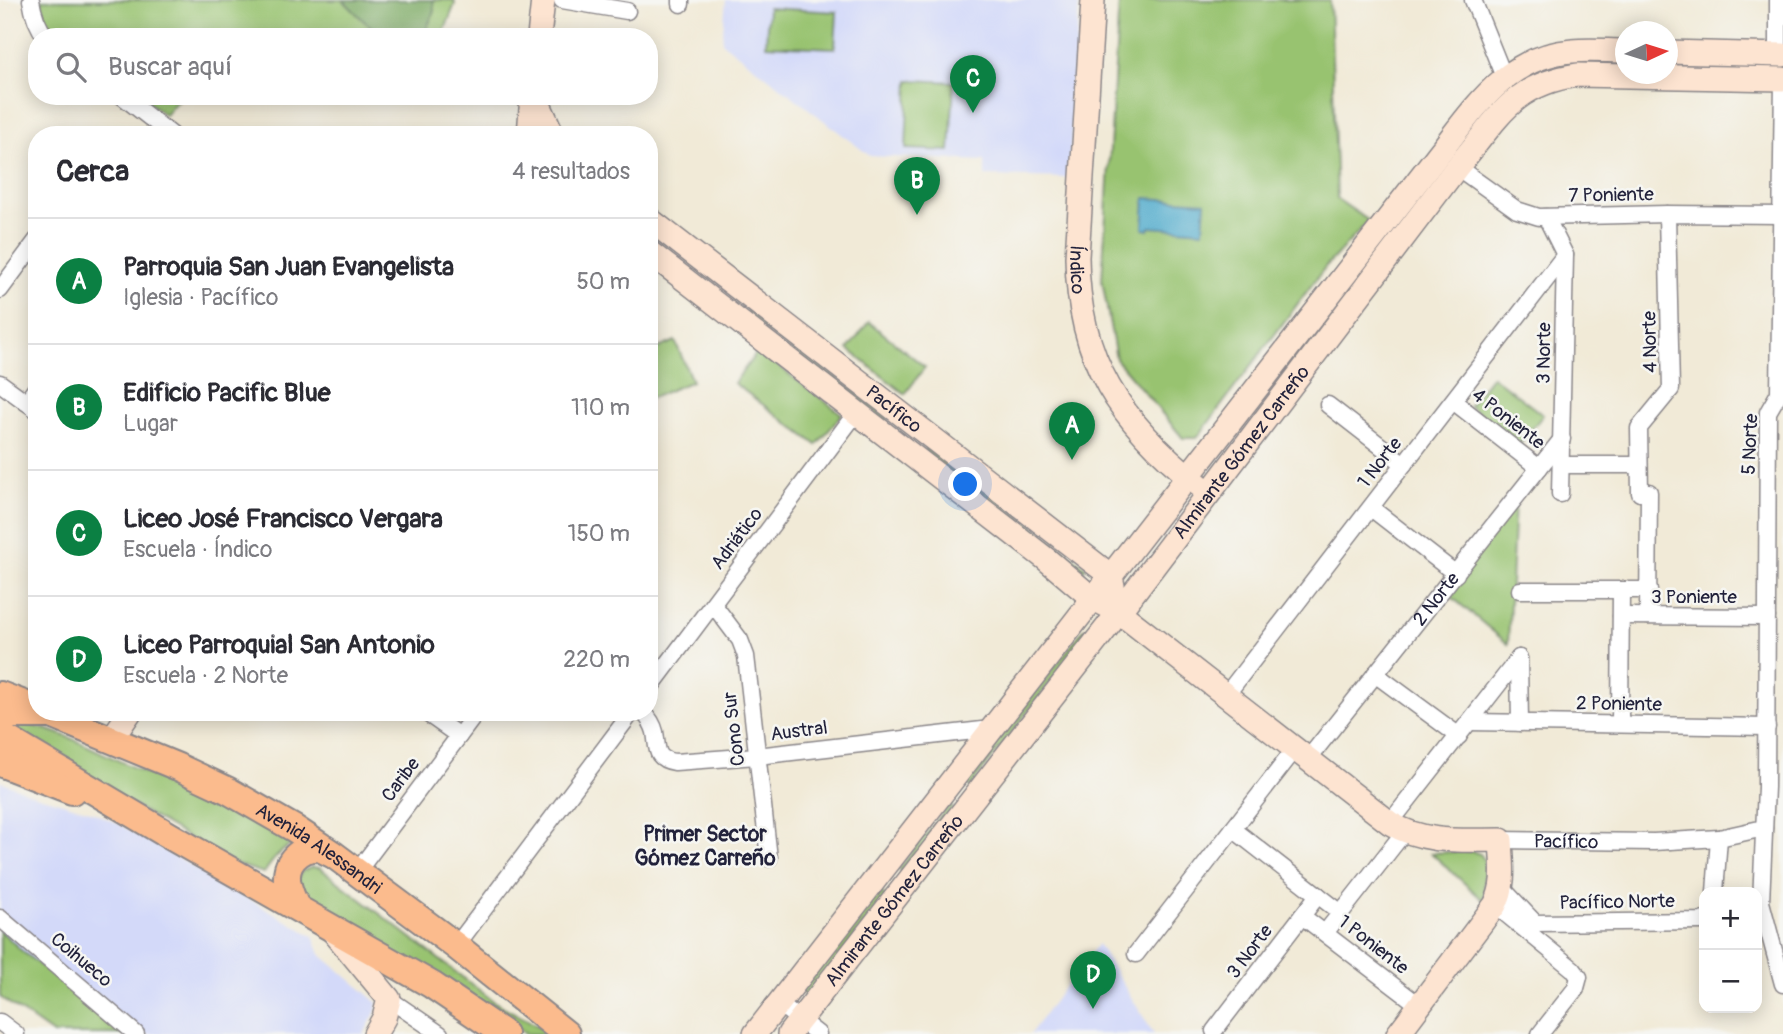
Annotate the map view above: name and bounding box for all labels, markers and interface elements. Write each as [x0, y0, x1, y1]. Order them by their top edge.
north arrow [1615, 21, 1678, 84]
search box [28, 28, 658, 105]
icon: search [52, 48, 90, 86]
text: Buscar aquí [108, 51, 232, 83]
pin: C [950, 55, 996, 113]
text: Cerca [56, 153, 129, 190]
text: 4 resultados [512, 157, 630, 186]
pin: B [894, 157, 940, 215]
street label: 7 Poniente [1568, 182, 1655, 208]
street label: Índico [1064, 244, 1090, 295]
text: Parroquia San Juan Evangelista [123, 251, 454, 283]
text: A [72, 267, 86, 296]
text: 50 m [576, 267, 630, 296]
text: Iglesia · Pacífico [123, 283, 278, 312]
street label: 4 Norte [1637, 310, 1663, 373]
street label: 3 Norte [1531, 321, 1557, 384]
street label: Almirante Gómez Carreño [1168, 361, 1315, 544]
text: Edificio Pacific Blue [123, 377, 331, 409]
street label: Pacífico [861, 380, 927, 439]
street label: 4 Poniente [1467, 383, 1550, 455]
text: B [72, 393, 86, 422]
text: 110 m [571, 393, 630, 422]
pin: A [1049, 402, 1095, 460]
text: Lugar [123, 409, 178, 438]
street label: 5 Norte [1736, 412, 1764, 475]
street label: 1 Norte [1352, 432, 1408, 493]
your location [948, 467, 982, 501]
text: Liceo José Francisco Vergara [123, 503, 443, 535]
street label: Adriático [706, 503, 768, 574]
text: C [72, 519, 86, 548]
text: 150 m [567, 519, 630, 548]
text: Escuela · Índico [123, 535, 272, 564]
street label: 2 Norte [1408, 567, 1465, 631]
street label: 3 Poniente [1651, 585, 1738, 609]
text: Liceo Parroquial San Antonio [123, 629, 435, 661]
text: D [72, 645, 86, 674]
text: 220 m [563, 645, 630, 674]
text: Escuela · 2 Norte [123, 661, 288, 690]
street label: Cono Sur [718, 690, 750, 767]
street label: 2 Poniente [1576, 691, 1663, 717]
street label: Austral [769, 716, 829, 746]
street label: Caribe [376, 752, 426, 807]
street label: Avenida Alessandri [251, 798, 386, 900]
street label: Almirante Gómez Carreño [820, 810, 969, 991]
district label: Primer Sector Gómez Carreño [635, 821, 776, 872]
street label: Pacífico [1534, 829, 1598, 854]
map controls [1699, 887, 1762, 1013]
button: + [1699, 887, 1762, 950]
street label: Pacífico Norte [1559, 889, 1676, 915]
street label: 1 Poniente [1333, 910, 1414, 980]
street label: 3 Norte [1222, 919, 1278, 983]
street label: Coihueco [46, 927, 117, 992]
button: − [1699, 950, 1762, 1013]
pin: D [1070, 951, 1116, 1009]

